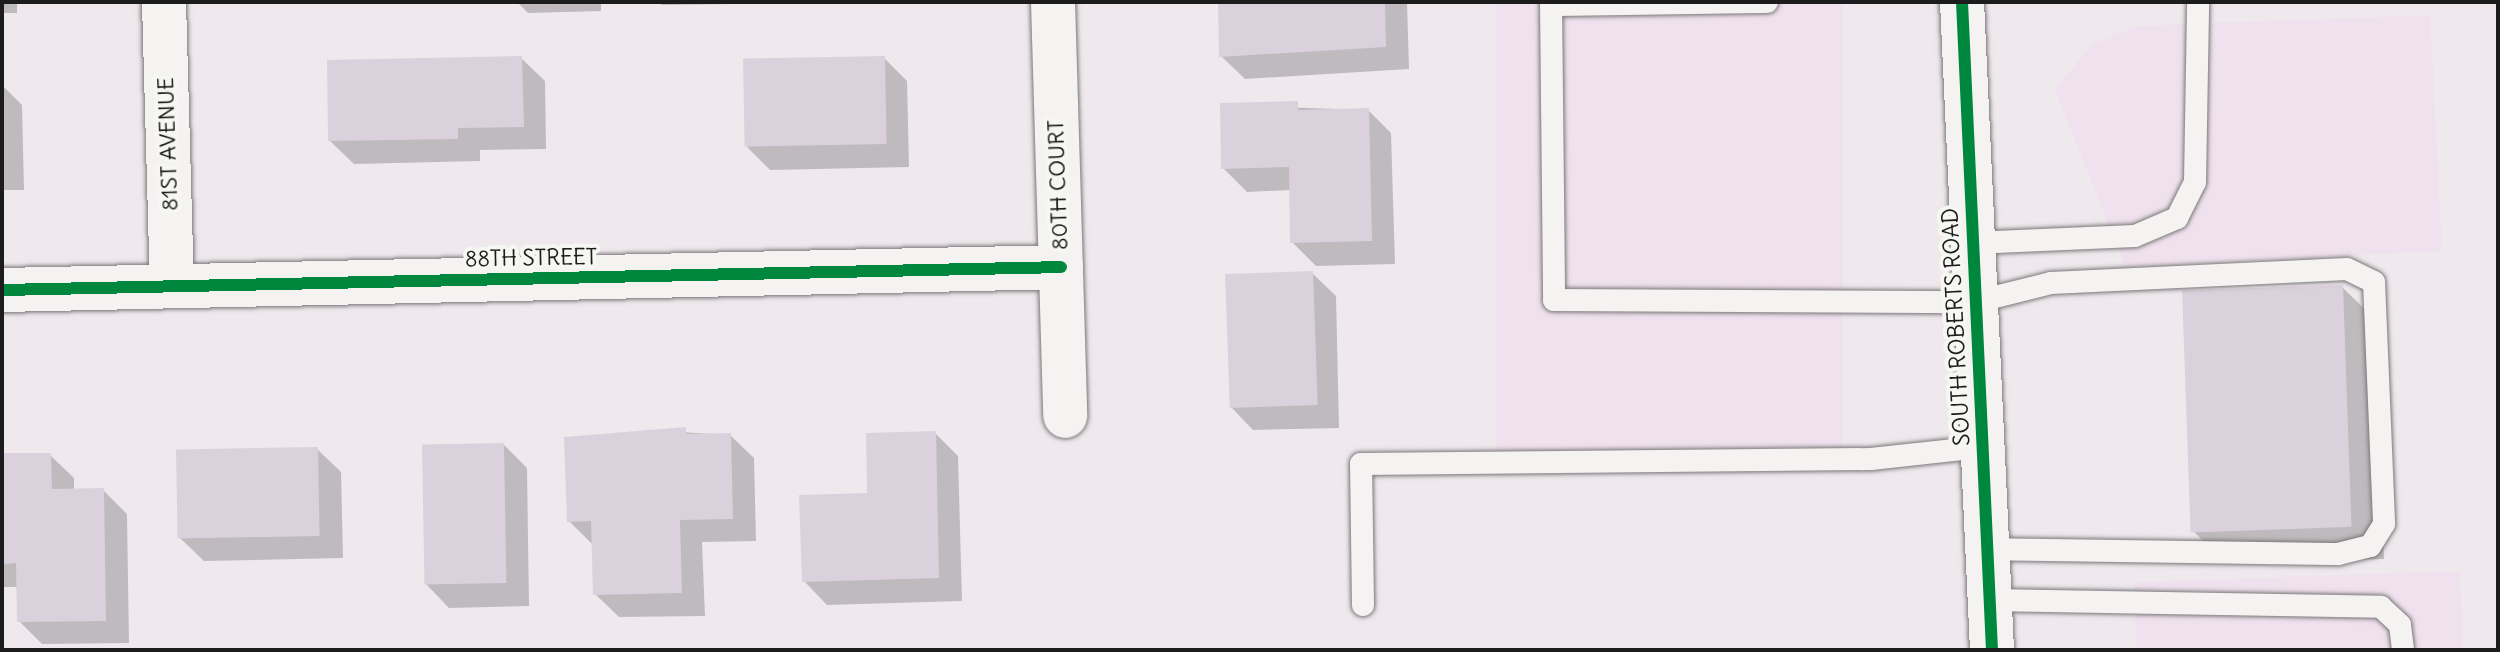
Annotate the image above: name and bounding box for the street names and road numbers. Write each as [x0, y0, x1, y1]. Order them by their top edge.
street label: 81ST AVENUE [152, 77, 184, 211]
street label: 80TH COURT [1043, 119, 1073, 251]
street label: SOUTH ROBERTS ROAD [1937, 207, 1975, 447]
street label: 88TH STREET [465, 244, 597, 272]

